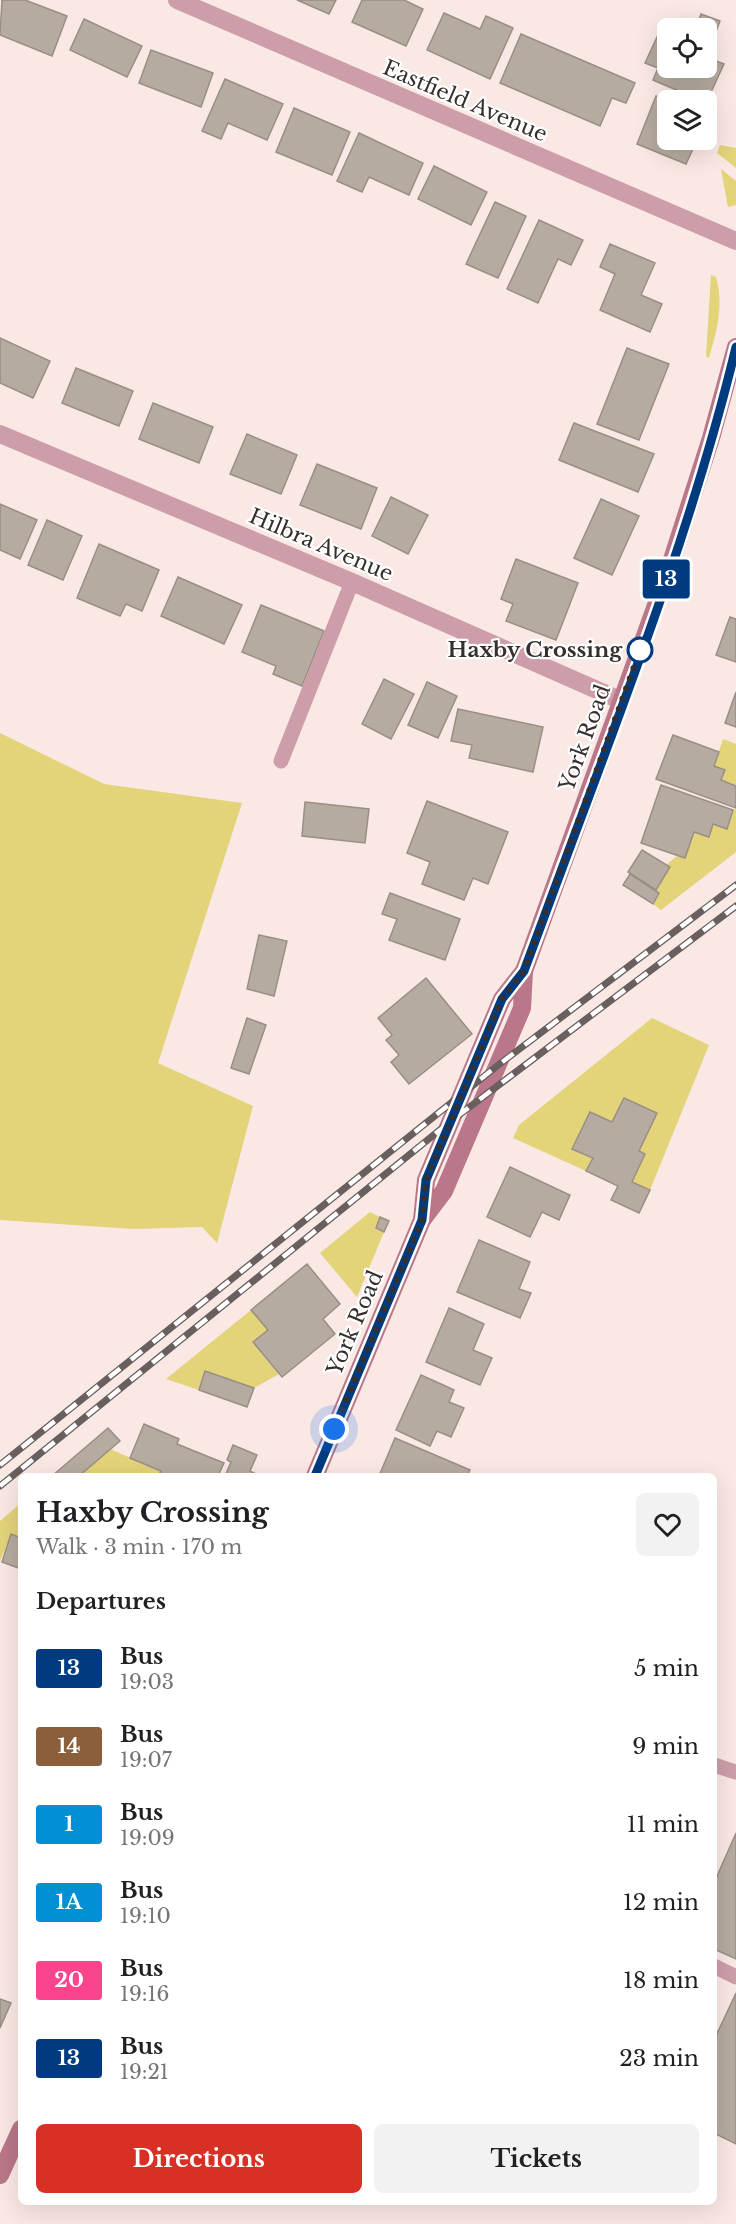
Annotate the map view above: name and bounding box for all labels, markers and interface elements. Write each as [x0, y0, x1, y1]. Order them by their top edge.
map controls [657, 18, 717, 150]
button: locate [657, 18, 717, 78]
street label: Eastfield Avenue [379, 55, 551, 147]
button: layers [657, 90, 717, 150]
street label: Hilbra Avenue [245, 503, 397, 587]
line badge: 13 [639, 560, 693, 598]
text: 13 [655, 566, 677, 592]
place label: Haxby Crossing [448, 637, 623, 663]
marker: Haxby Crossing [627, 637, 653, 663]
street label: York Road [553, 681, 616, 796]
street label: York Road [321, 1267, 389, 1380]
your location [319, 1414, 349, 1444]
button: heart [636, 1493, 699, 1556]
text: Haxby Crossing [36, 1495, 269, 1530]
text: Walk · 3 min · 170 m [36, 1535, 242, 1559]
text: Departures [36, 1588, 166, 1615]
text: Bus [120, 1643, 163, 1670]
text: 13 [58, 1655, 80, 1681]
text: 5 min [634, 1655, 699, 1682]
text: 19:03 [120, 1670, 174, 1694]
text: Bus [120, 1721, 163, 1748]
text: 14 [57, 1733, 81, 1759]
text: 9 min [632, 1733, 699, 1760]
text: 19:07 [120, 1748, 172, 1772]
text: Bus [120, 1799, 163, 1826]
text: 1 [64, 1811, 74, 1837]
text: 11 min [627, 1811, 699, 1838]
text: 19:09 [120, 1826, 175, 1850]
text: Bus [120, 1877, 163, 1904]
text: 1A [56, 1889, 82, 1915]
text: 12 min [623, 1889, 699, 1916]
text: 19:10 [120, 1904, 171, 1928]
text: Bus [120, 1955, 163, 1982]
text: 20 [54, 1967, 84, 1993]
text: 18 min [623, 1967, 699, 1994]
text: 19:16 [120, 1982, 169, 2006]
text: Bus [120, 2033, 163, 2060]
text: 13 [58, 2045, 80, 2071]
text: 23 min [619, 2045, 699, 2072]
text: 19:21 [120, 2060, 169, 2084]
button: Directions [36, 2124, 362, 2193]
button: Tickets [374, 2124, 699, 2193]

